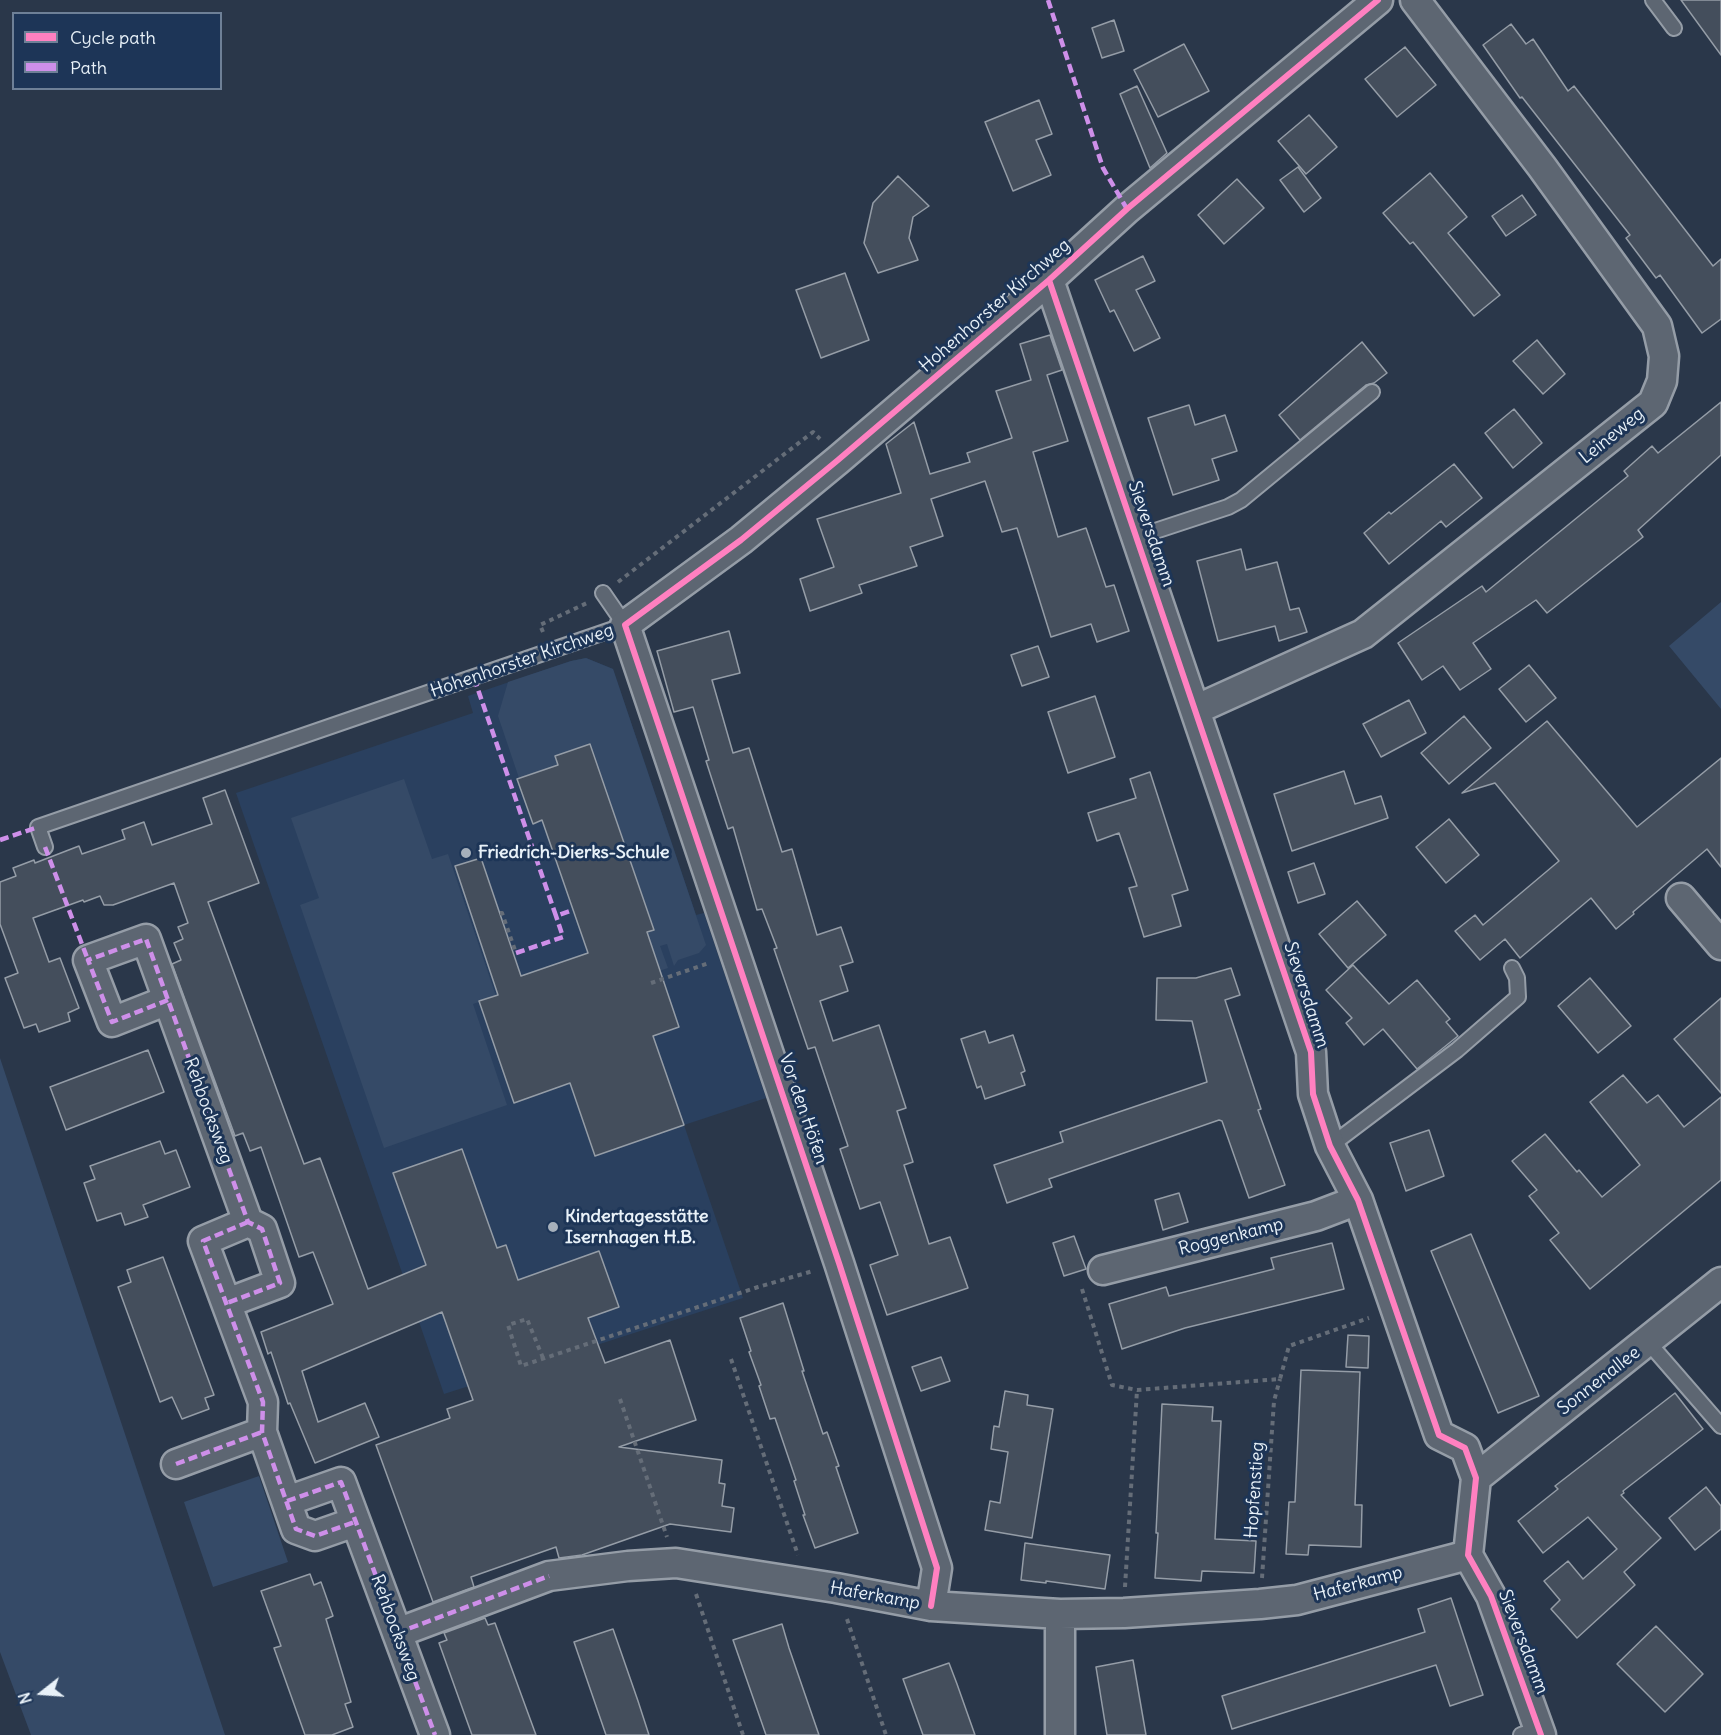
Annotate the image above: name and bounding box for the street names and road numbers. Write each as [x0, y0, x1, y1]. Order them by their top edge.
street label: Hohenhorster Kirchweg [915, 235, 1075, 377]
street label: Leineweg [1575, 403, 1649, 469]
street label: Sieversdamm [1123, 478, 1179, 590]
street label: Hohenhorster Kirchweg [428, 619, 616, 703]
street label: Sieversdamm [1279, 939, 1333, 1051]
street label: Vor den Höfen [774, 1051, 832, 1167]
street label: Rehbocksweg [179, 1055, 237, 1167]
street label: Roggenkamp [1176, 1214, 1286, 1260]
street label: Sonnenallee [1553, 1342, 1645, 1420]
street label: Hopfenstieg [1241, 1441, 1269, 1539]
street label: Haferkamp [1311, 1562, 1405, 1606]
street label: Rehbocksweg [366, 1572, 424, 1684]
street label: Haferkamp [828, 1577, 922, 1615]
street label: Sieversdamm [1493, 1587, 1553, 1697]

